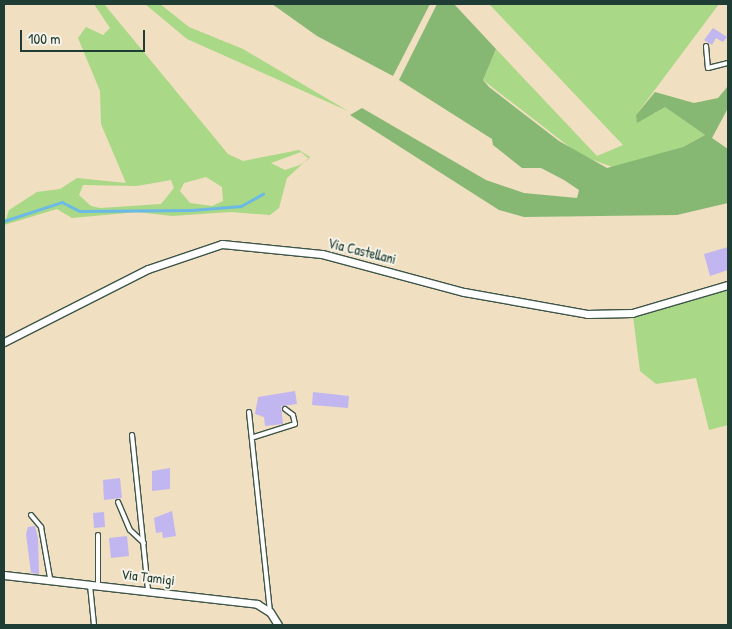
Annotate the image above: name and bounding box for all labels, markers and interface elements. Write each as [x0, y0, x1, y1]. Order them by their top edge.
scale bar [22, 20, 148, 52]
text: 100 m [28, 28, 61, 49]
street label: Via Castellani [326, 234, 398, 268]
street label: Via Tamigi [120, 565, 176, 589]

